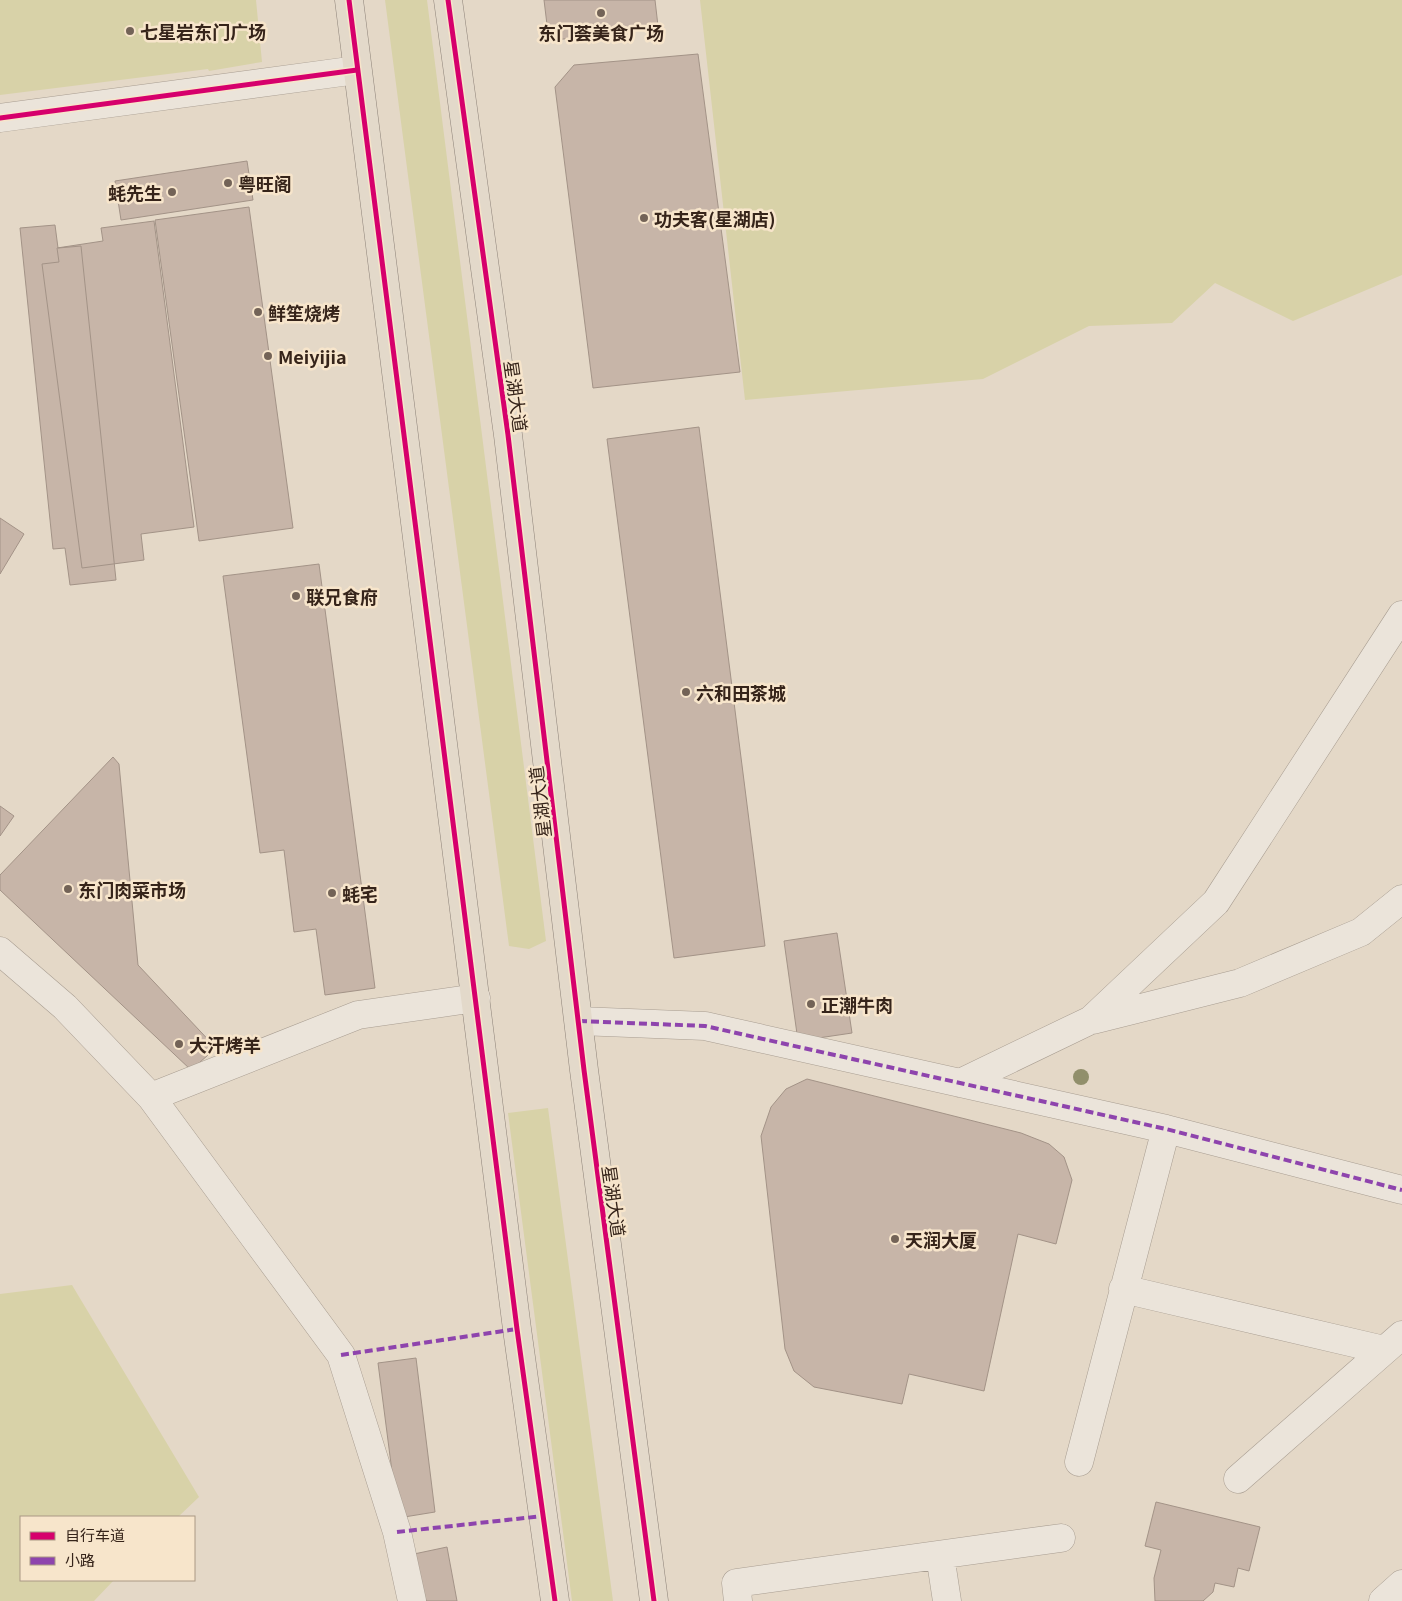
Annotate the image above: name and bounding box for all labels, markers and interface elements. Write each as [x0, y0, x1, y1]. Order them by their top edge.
marker: 东门荟美食广场 [595, 7, 607, 19]
place label: 七星岩东门广场 [140, 18, 266, 44]
place label: 东门荟美食广场 [538, 19, 664, 45]
marker: 七星岩东门广场 [124, 25, 136, 37]
place label: 粤旺阁 [238, 170, 292, 196]
marker: 粤旺阁 [222, 177, 234, 189]
place label: 蚝先生 [108, 179, 162, 205]
marker: 蚝先生 [166, 186, 178, 198]
place label: 功夫客(星湖店) [654, 205, 776, 231]
marker: 功夫客(星湖店) [638, 212, 650, 224]
place label: 鲜笙烧烤 [268, 299, 340, 325]
marker: 鲜笙烧烤 [252, 306, 264, 318]
place label: Meiyijia [278, 343, 347, 369]
marker: Meiyijia [262, 350, 274, 362]
street label: 星湖大道 [499, 359, 535, 433]
place label: 联兄食府 [306, 583, 378, 609]
marker: 联兄食府 [290, 590, 302, 602]
place label: 六和田茶城 [696, 679, 786, 705]
marker: 六和田茶城 [680, 686, 692, 698]
street label: 星湖大道 [522, 765, 556, 839]
place label: 东门肉菜市场 [78, 876, 186, 902]
place label: 蚝宅 [342, 880, 378, 906]
marker: 东门肉菜市场 [62, 883, 74, 895]
marker: 蚝宅 [326, 887, 338, 899]
place label: 正潮牛肉 [821, 991, 893, 1017]
marker: 正潮牛肉 [805, 998, 817, 1010]
place label: 大汗烤羊 [189, 1031, 261, 1057]
marker: 大汗烤羊 [173, 1038, 185, 1050]
street label: 星湖大道 [597, 1164, 633, 1238]
place label: 天润大厦 [905, 1226, 977, 1252]
marker: 天润大厦 [889, 1233, 901, 1245]
legend [20, 1516, 195, 1581]
text: 自行车道 [65, 1524, 125, 1545]
text: 小路 [65, 1549, 95, 1570]

